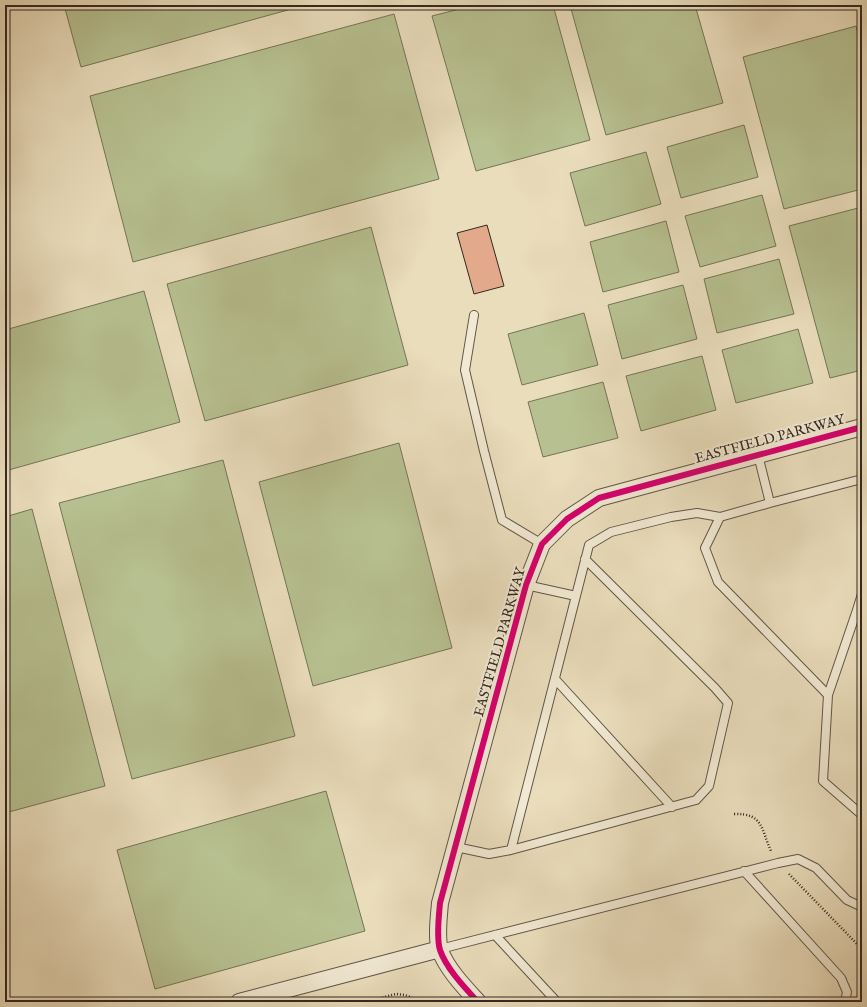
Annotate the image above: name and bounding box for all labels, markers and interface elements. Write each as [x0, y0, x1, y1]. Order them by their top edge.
street label: EASTFIELD PARKWAY [693, 410, 848, 468]
street label: EASTFIELD PARKWAY [470, 564, 530, 719]

